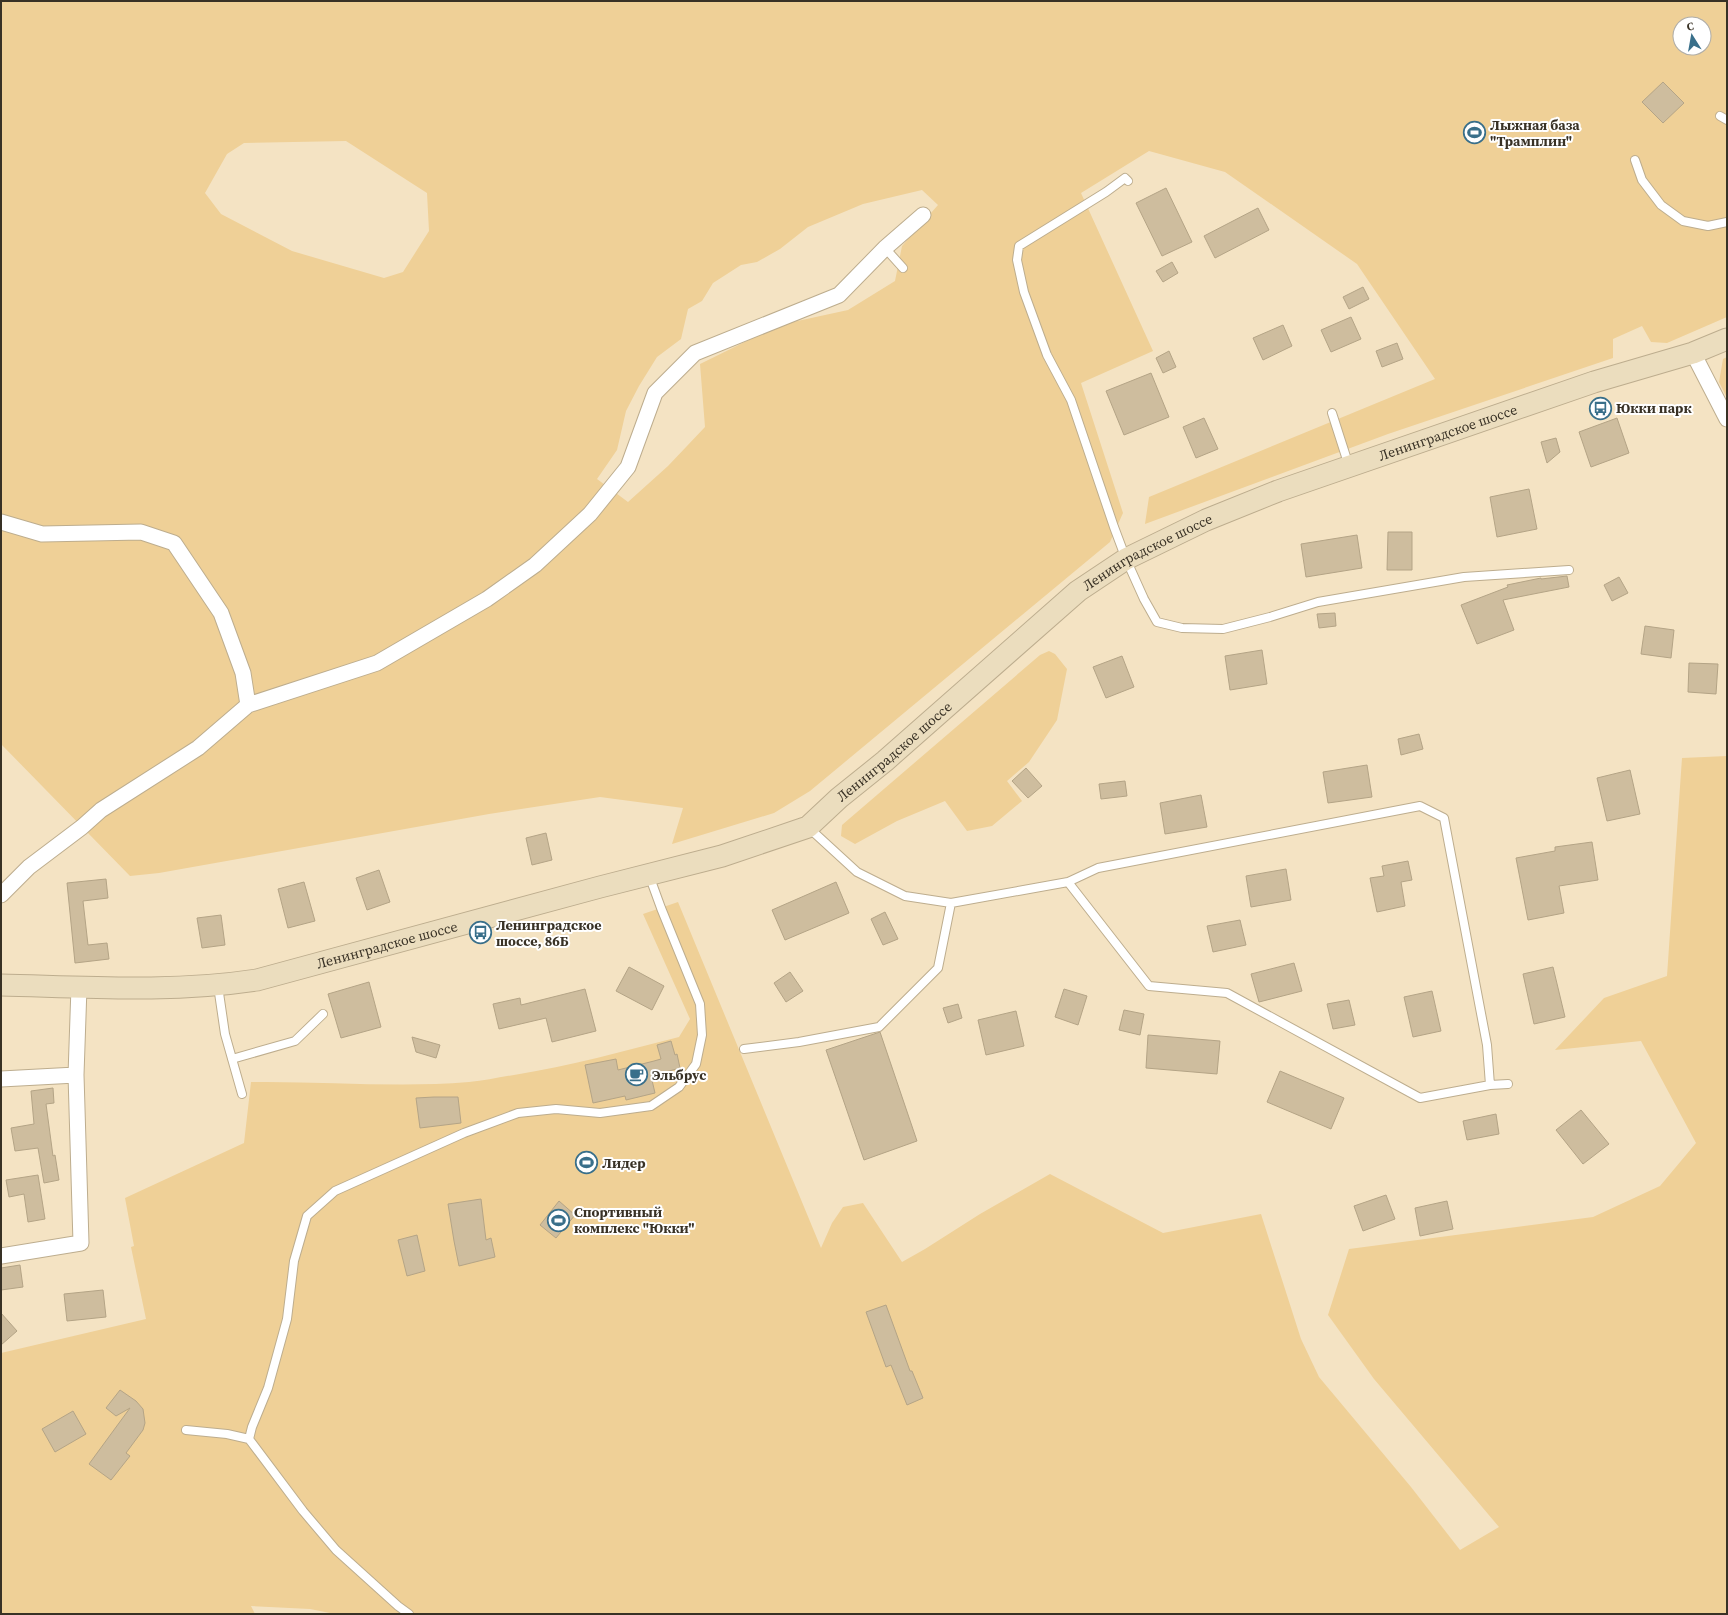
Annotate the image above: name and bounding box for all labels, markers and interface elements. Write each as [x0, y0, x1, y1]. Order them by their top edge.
north arrow [1672, 16, 1712, 56]
text: С [1685, 19, 1695, 35]
place label: Лыжная база "Трамплин" [1490, 115, 1580, 151]
sports icon: Лыжная база "Трамплин" [1462, 120, 1488, 146]
bus stop icon: Юкки парк [1588, 395, 1614, 421]
place label: Юкки парк [1616, 398, 1692, 418]
street label: Ленинградское шоссе [1376, 399, 1520, 466]
street label: Ленинградское шоссе [1078, 508, 1215, 595]
street label: Ленинградское шоссе [832, 697, 956, 806]
place label: Ленинградское шоссе, 86Б [496, 915, 602, 951]
street label: Ленинградское шоссе [314, 916, 460, 973]
bus stop icon: Ленинградское шоссе, 86Б [467, 920, 493, 946]
cafe icon: Эльбрус [624, 1062, 650, 1088]
place label: Эльбрус [652, 1065, 706, 1085]
sports icon: Лидер [574, 1150, 600, 1176]
place label: Лидер [602, 1153, 646, 1173]
place label: Спортивный комплекс "Юкки" [574, 1202, 695, 1238]
sports icon: Спортивный комплекс "Юкки" [545, 1207, 571, 1233]

